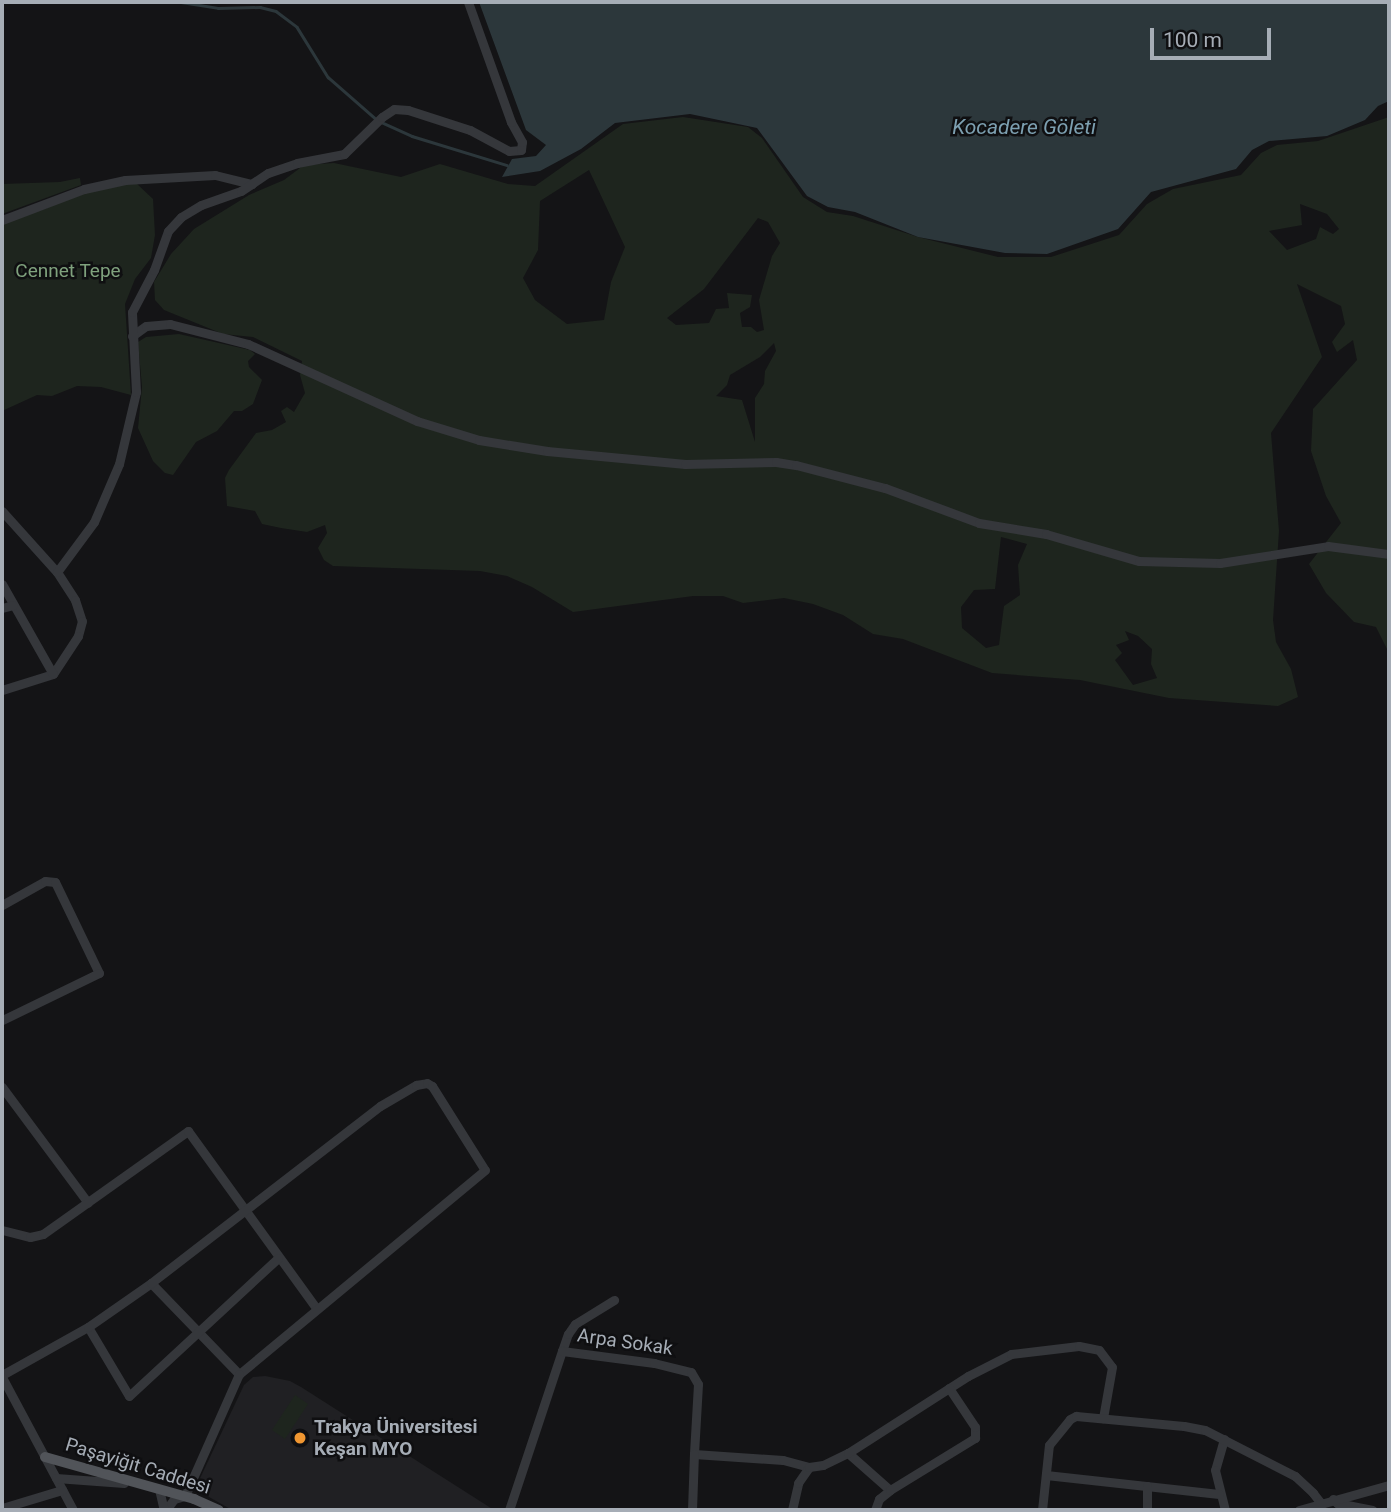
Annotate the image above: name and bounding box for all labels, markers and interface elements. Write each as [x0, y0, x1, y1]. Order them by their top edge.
scale bar [1153, 14, 1274, 58]
text: 100 m [1163, 28, 1222, 52]
water label: Kocadere Göleti [952, 114, 1096, 140]
park label: Cennet Tepe [15, 260, 121, 282]
street label: Arpa Sokak [576, 1324, 674, 1360]
place label: Trakya Üniversitesi Keşan MYO [314, 1416, 478, 1460]
marker: Trakya Üniversitesi Keşan MYO [292, 1430, 308, 1446]
street label: Paşayiğit Caddesi [63, 1433, 213, 1499]

